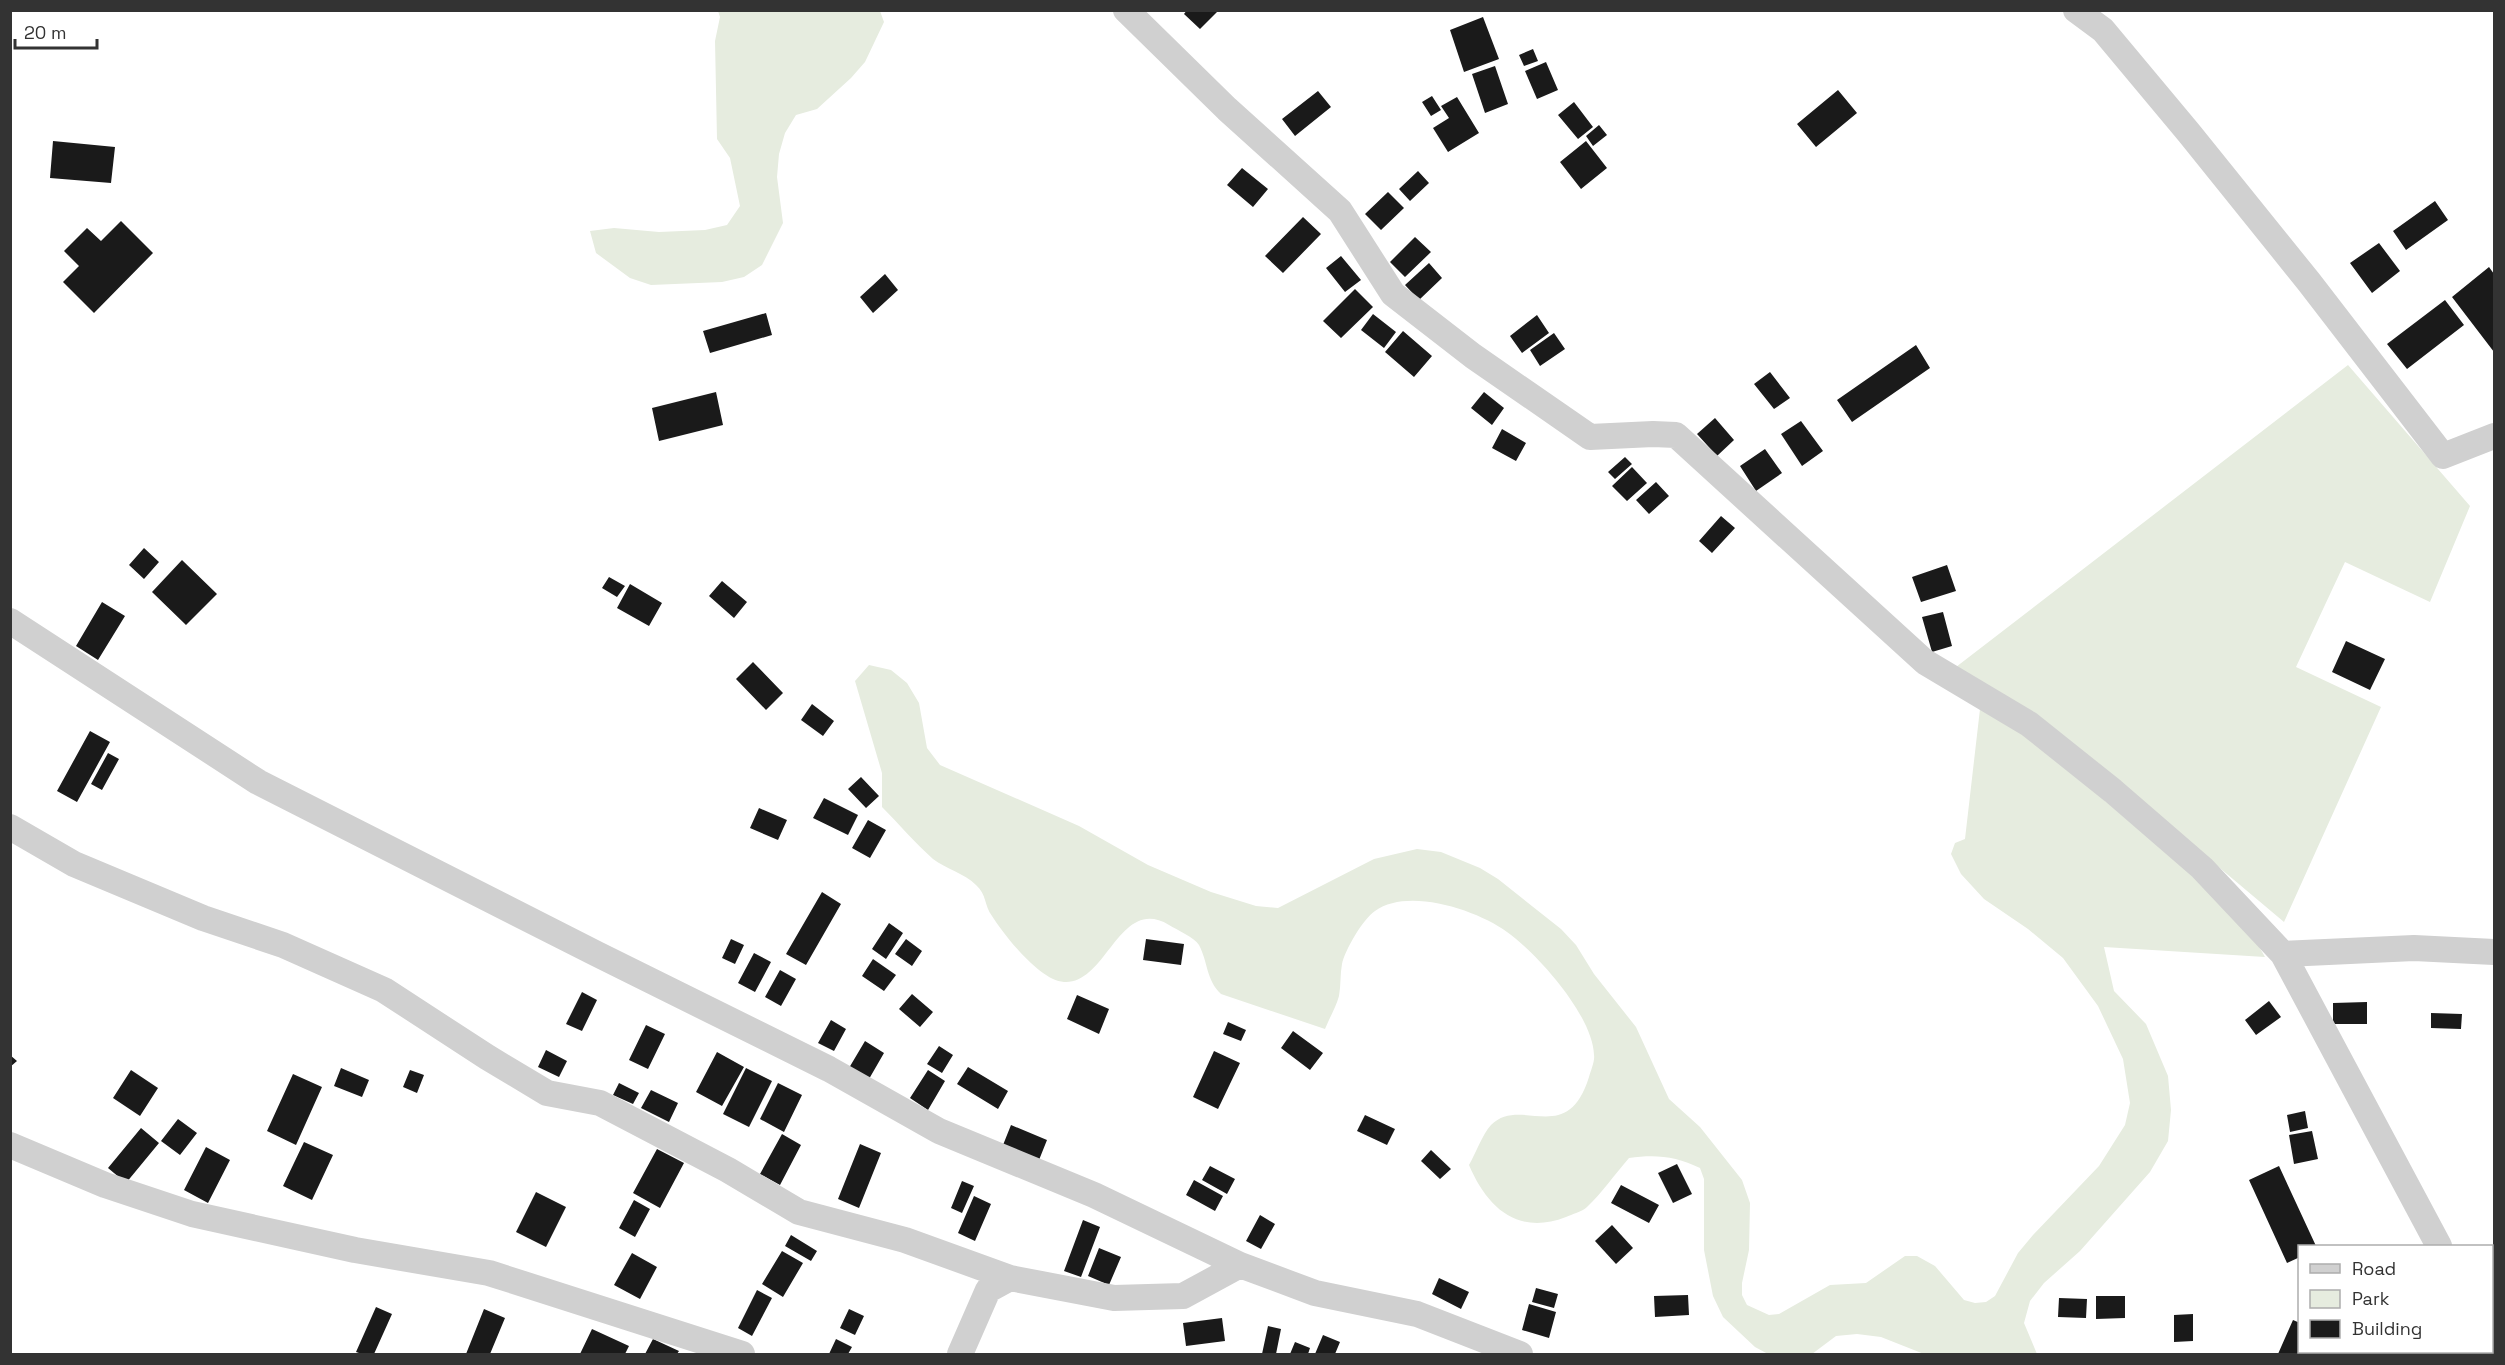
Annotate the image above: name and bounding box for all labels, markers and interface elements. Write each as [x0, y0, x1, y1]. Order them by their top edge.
scale bar [15, 12, 98, 50]
text: 20 m [24, 21, 67, 44]
legend [2298, 1245, 2493, 1353]
text: Road [2352, 1257, 2396, 1280]
text: Park [2352, 1287, 2390, 1310]
text: Building [2352, 1317, 2422, 1340]

